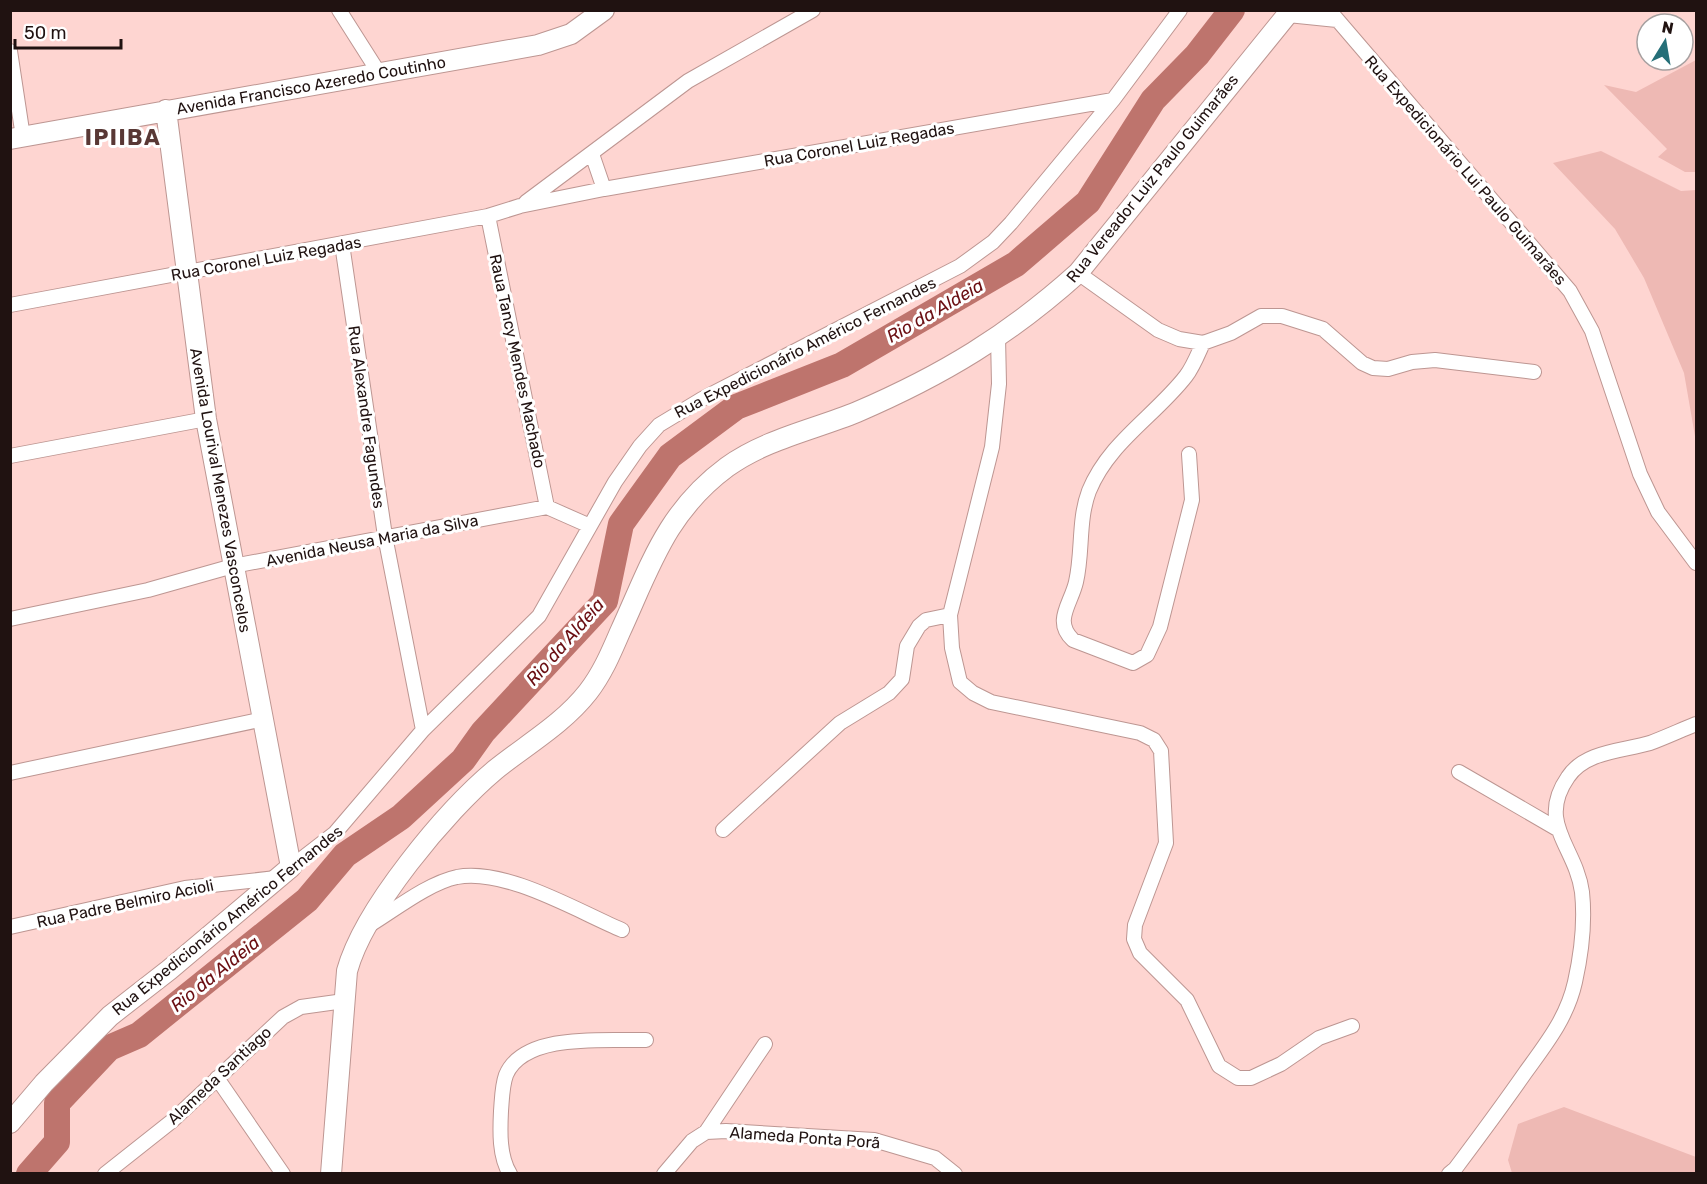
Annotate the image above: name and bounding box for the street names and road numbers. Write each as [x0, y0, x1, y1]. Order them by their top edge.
street label: Avenida Francisco Azeredo Coutinho [175, 52, 447, 119]
street label: Rua Expedicionário Lui Paulo Guimarães [1361, 52, 1570, 289]
street label: Rua Vereador Luiz Paulo Guimarães [1062, 70, 1242, 286]
street label: Rua Coronel Luiz Regadas [762, 118, 956, 171]
street label: Rua Coronel Luiz Regadas [169, 232, 363, 285]
street label: Raua Tancy Mendes Machado [486, 252, 549, 470]
street label: Rua Expedicionário Américo Fernandes [671, 273, 939, 422]
street label: Rua Alexandre Fagundes [344, 324, 389, 510]
street label: Avenida Lourival Menezes Vasconcelos [186, 346, 255, 634]
street label: Avenida Neusa Maria da Silva [264, 511, 480, 570]
street label: Rua Expedicionário Américo Fernandes [108, 821, 346, 1019]
street label: Rua Padre Belmiro Acioli [35, 875, 215, 932]
street label: Alameda Santiago [164, 1022, 275, 1128]
street label: Alameda Ponta Porã [729, 1123, 881, 1152]

